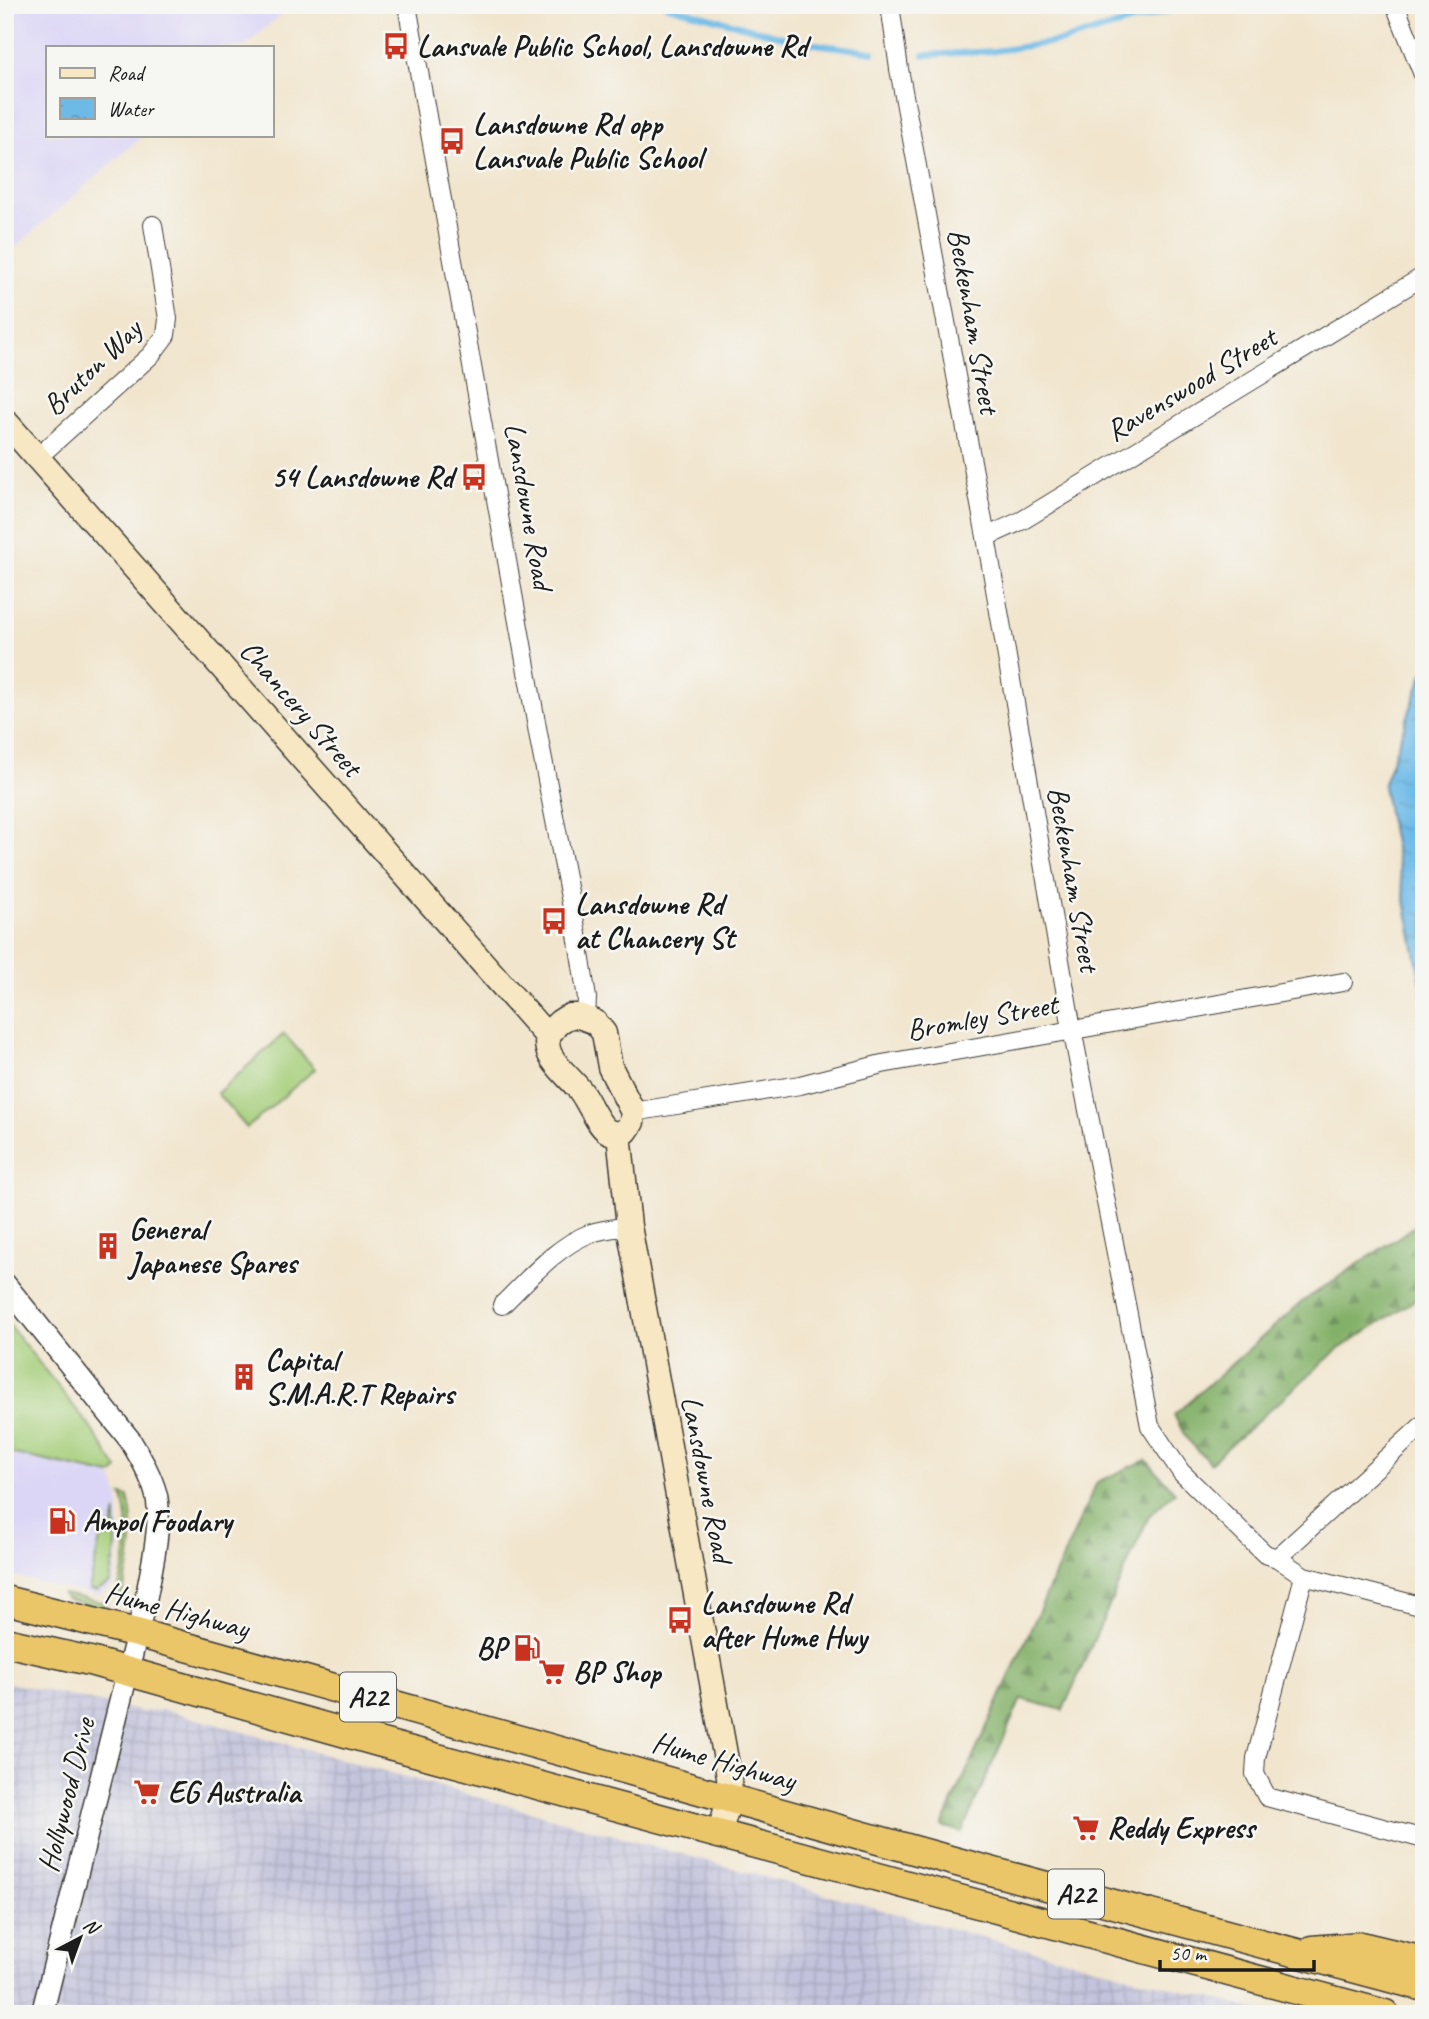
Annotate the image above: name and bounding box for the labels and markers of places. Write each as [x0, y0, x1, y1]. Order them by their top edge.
place label: Lansvale Public School, Lansdowne Rd [417, 27, 812, 65]
bus stop icon: Lansvale Public School, Lansdowne Rd [381, 31, 411, 61]
place label: Lansdowne Rd opp Lansvale Public School [473, 105, 707, 177]
bus stop icon: Lansdowne Rd opp Lansvale Public School [437, 126, 467, 156]
place label: 54 Lansdowne Rd [271, 458, 458, 496]
bus stop icon: 54 Lansdowne Rd [459, 462, 489, 492]
place label: Lansdowne Rd at Chancery St [575, 885, 738, 957]
bus stop icon: Lansdowne Rd at Chancery St [539, 906, 569, 936]
place label: General Japanese Spares [127, 1210, 300, 1282]
building icon: General Japanese Spares [93, 1231, 123, 1261]
place label: Capital S.M.A.R.T Repairs [265, 1341, 457, 1413]
building icon: Capital S.M.A.R.T Repairs [229, 1362, 259, 1392]
place label: Ampol Foodary [83, 1502, 235, 1540]
fuel station icon: Ampol Foodary [47, 1506, 77, 1536]
place label: Lansdowne Rd after Hume Hwy [701, 1584, 870, 1656]
bus stop icon: Lansdowne Rd after Hume Hwy [665, 1605, 695, 1635]
place label: BP [476, 1629, 511, 1667]
fuel station icon: BP [512, 1633, 542, 1663]
place label: BP Shop [573, 1653, 663, 1691]
supermarket icon: BP Shop [537, 1657, 567, 1687]
place label: EG Australia [168, 1773, 303, 1811]
supermarket icon: EG Australia [132, 1777, 162, 1807]
place label: Reddy Express [1107, 1809, 1258, 1847]
supermarket icon: Reddy Express [1071, 1813, 1101, 1843]

